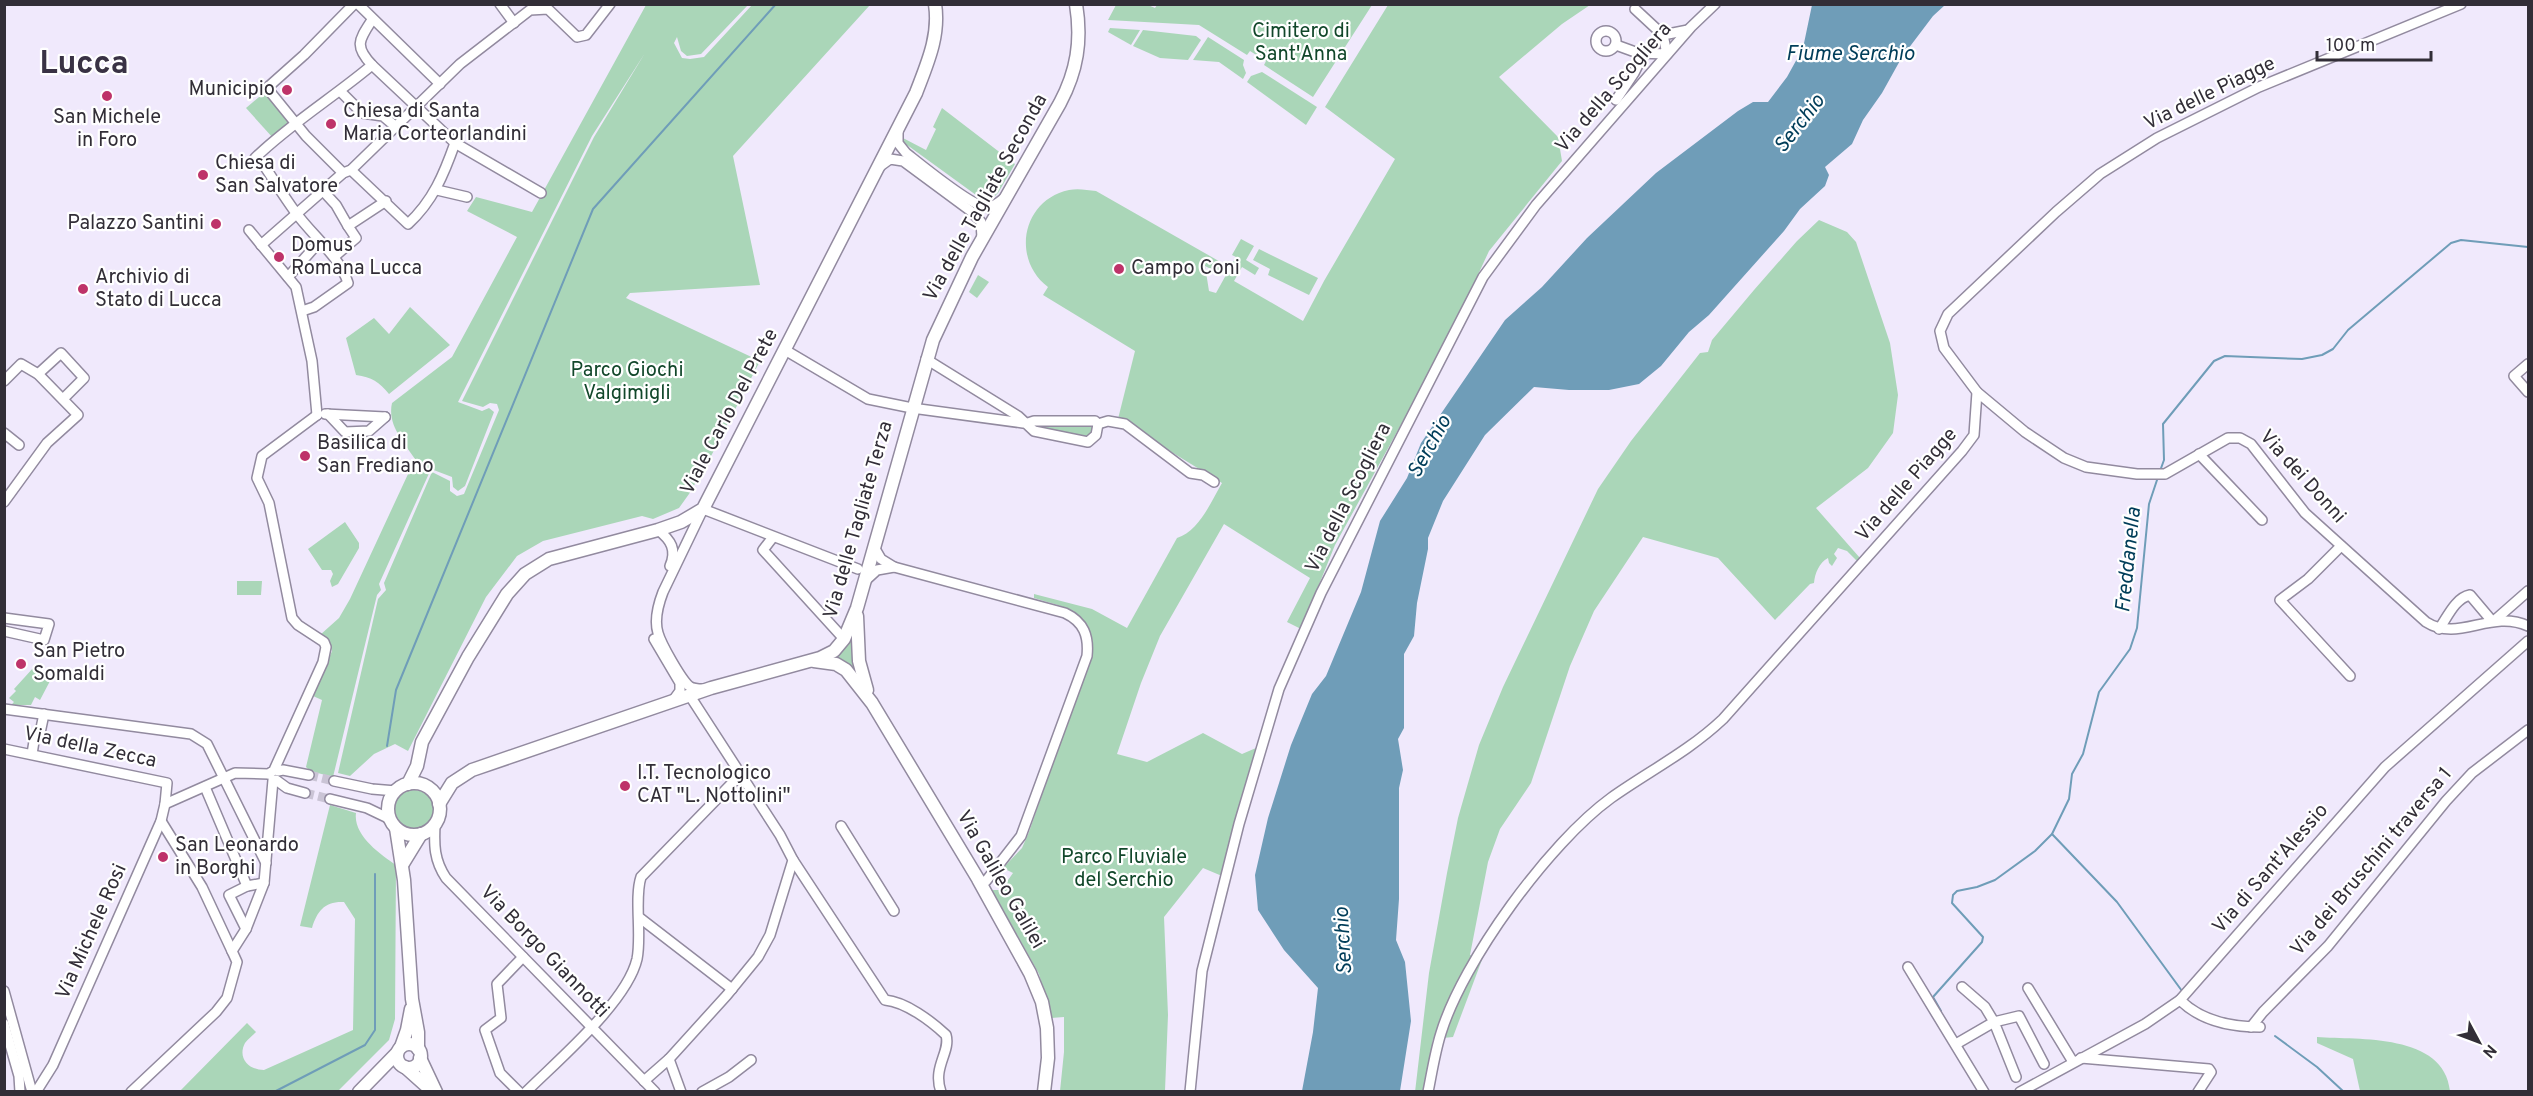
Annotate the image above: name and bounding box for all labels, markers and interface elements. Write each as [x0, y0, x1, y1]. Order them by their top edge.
street label: Via della Scogliera [1550, 17, 1678, 159]
park label: Cimitero di Sant'Anna [1252, 19, 1350, 68]
scale bar [2317, 24, 2431, 62]
text: 100 m [2326, 35, 2375, 58]
water label: Fiume Serchio [1786, 41, 1915, 68]
district label: Lucca [40, 45, 129, 85]
street label: Via delle Piagge [2140, 51, 2280, 137]
place label: Municipio [189, 77, 275, 103]
marker: Municipio [280, 83, 294, 97]
water label: Serchio [1768, 88, 1832, 159]
marker: San Michele in Foro [100, 89, 114, 103]
street label: Via delle Tagliate Seconda [918, 90, 1054, 306]
place label: Chiesa di Santa Maria Corteorlandini [343, 99, 527, 148]
place label: San Michele in Foro [53, 105, 161, 154]
marker: Chiesa di Santa Maria Corteorlandini [324, 117, 338, 131]
place label: Chiesa di San Salvatore [215, 151, 338, 200]
marker: Chiesa di San Salvatore [196, 168, 210, 182]
place label: Palazzo Santini [67, 211, 204, 237]
marker: Palazzo Santini [209, 217, 223, 231]
place label: Domus Romana Lucca [291, 233, 422, 282]
marker: Domus Romana Lucca [272, 250, 286, 264]
place label: Campo Coni [1131, 256, 1240, 282]
marker: Campo Coni [1112, 262, 1126, 276]
place label: Archivio di Stato di Lucca [95, 265, 221, 314]
marker: Archivio di Stato di Lucca [76, 282, 90, 296]
street label: Viale Carlo Del Prete [675, 324, 785, 500]
park label: Parco Giochi Valgimigli [571, 358, 683, 407]
water label: Serchio [1402, 410, 1459, 483]
street label: Via delle Tagliate Terza [818, 418, 900, 622]
street label: Via della Scogliera [1300, 419, 1398, 577]
street label: Via delle Piagge [1850, 423, 1964, 547]
street label: Via dei Donni [2253, 425, 2351, 529]
place label: Basilica di San Frediano [317, 431, 434, 480]
marker: Basilica di San Frediano [298, 449, 312, 463]
water label: Freddanella [2110, 506, 2148, 614]
place label: San Pietro Somaldi [33, 639, 125, 688]
marker: San Pietro Somaldi [14, 657, 28, 671]
street label: Via della Zecca [21, 721, 159, 775]
place label: I.T. Tecnologico CAT "L. Nottolini" [637, 761, 791, 810]
street label: Via dei Bruschini traversa 1 [2285, 762, 2459, 962]
marker: I.T. Tecnologico CAT "L. Nottolini" [618, 779, 632, 793]
street label: Via di Sant'Alessio [2207, 798, 2335, 940]
street label: Via Galileo Galilei [950, 806, 1050, 954]
place label: San Leonardo in Borghi [175, 833, 299, 882]
park label: Parco Fluviale del Serchio [1061, 845, 1187, 894]
marker: San Leonardo in Borghi [156, 850, 170, 864]
street label: Via Michele Rosi [50, 860, 134, 1004]
street label: Via Borgo Giannotti [474, 880, 614, 1024]
water label: Serchio [1329, 906, 1359, 976]
north arrow [2449, 1012, 2509, 1072]
text: N [2477, 1040, 2500, 1061]

